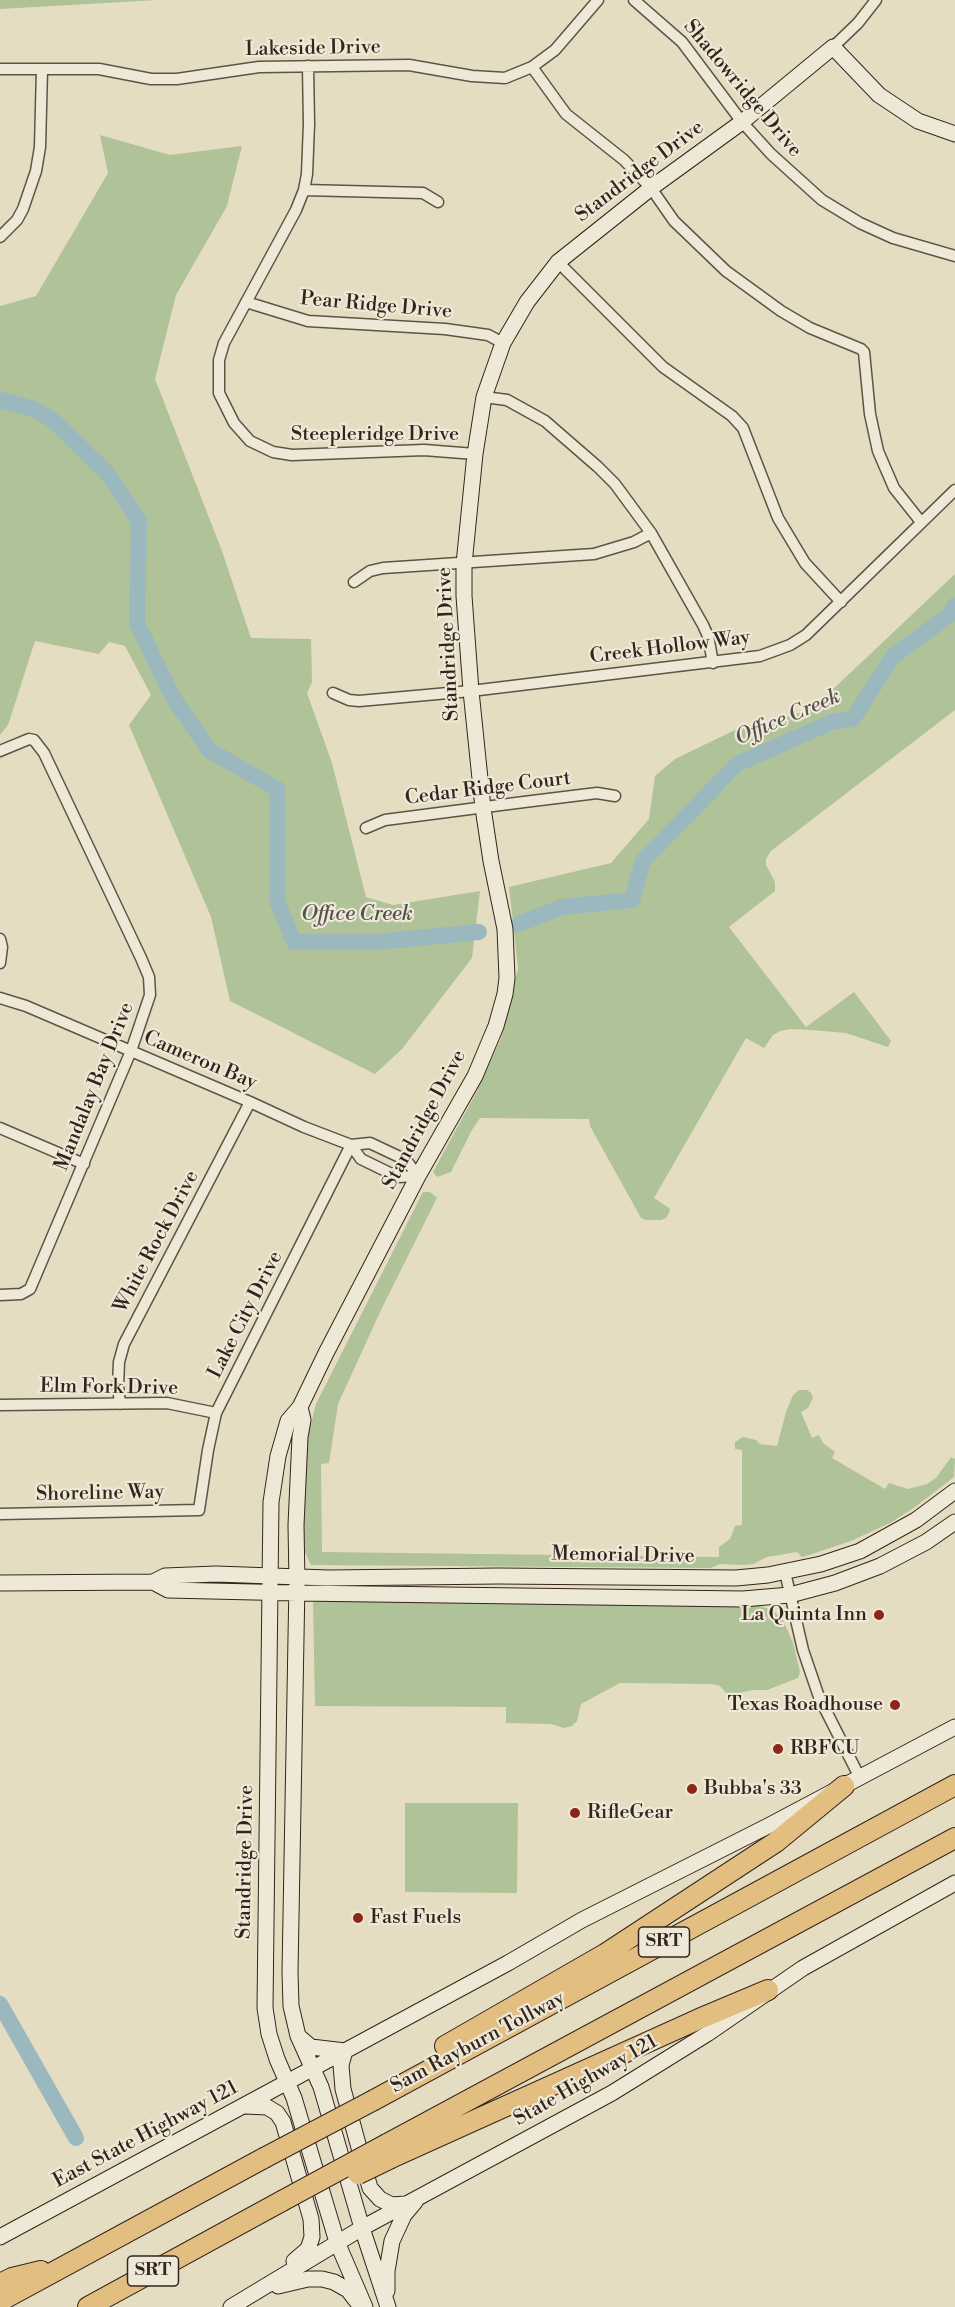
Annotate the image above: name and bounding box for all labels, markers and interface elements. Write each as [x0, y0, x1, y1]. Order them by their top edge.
street label: Shadowridge Drive [678, 15, 806, 163]
street label: Lakeside Drive [245, 36, 381, 62]
street label: Standridge Drive [571, 116, 709, 228]
street label: Pear Ridge Drive [299, 287, 453, 325]
street label: Steepleridge Drive [291, 423, 459, 447]
street label: Standridge Drive [433, 566, 465, 722]
street label: Creek Hollow Way [588, 626, 752, 670]
water label: Office Creek [732, 685, 844, 751]
street label: Cedar Ridge Court [404, 767, 572, 811]
water label: Office Creek [301, 902, 413, 928]
street label: Mandalay Bay Drive [50, 999, 140, 1175]
street label: Cameron Bay [140, 1026, 260, 1096]
street label: Standridge Drive [378, 1046, 472, 1194]
street label: White Rock Drive [109, 1167, 205, 1317]
street label: Lake City Drive [204, 1247, 288, 1383]
street label: Elm Fork Drive [40, 1375, 178, 1401]
street label: Shoreline Way [36, 1481, 164, 1507]
street label: Memorial Drive [551, 1543, 695, 1569]
place label: La Quinta Inn [741, 1603, 867, 1627]
marker: La Quinta Inn [872, 1608, 886, 1622]
place label: Texas Roadhouse [727, 1693, 883, 1717]
marker: Texas Roadhouse [888, 1698, 902, 1712]
place label: RBFCU [790, 1737, 860, 1761]
marker: RBFCU [771, 1742, 785, 1756]
place label: Bubba's 33 [704, 1777, 802, 1801]
marker: Bubba's 33 [685, 1782, 699, 1796]
street label: Standridge Drive [233, 1785, 259, 1939]
place label: RifleGear [587, 1801, 673, 1825]
marker: RifleGear [568, 1806, 582, 1820]
place label: Fast Fuels [370, 1906, 461, 1930]
marker: Fast Fuels [351, 1911, 365, 1925]
road number: SRT [638, 1927, 690, 1957]
street label: Sam Rayburn Tollway [387, 1987, 569, 2099]
street label: State Highway 121 [510, 2030, 662, 2132]
street label: East State Highway 121 [49, 2076, 243, 2194]
road number: SRT [128, 2256, 178, 2286]

